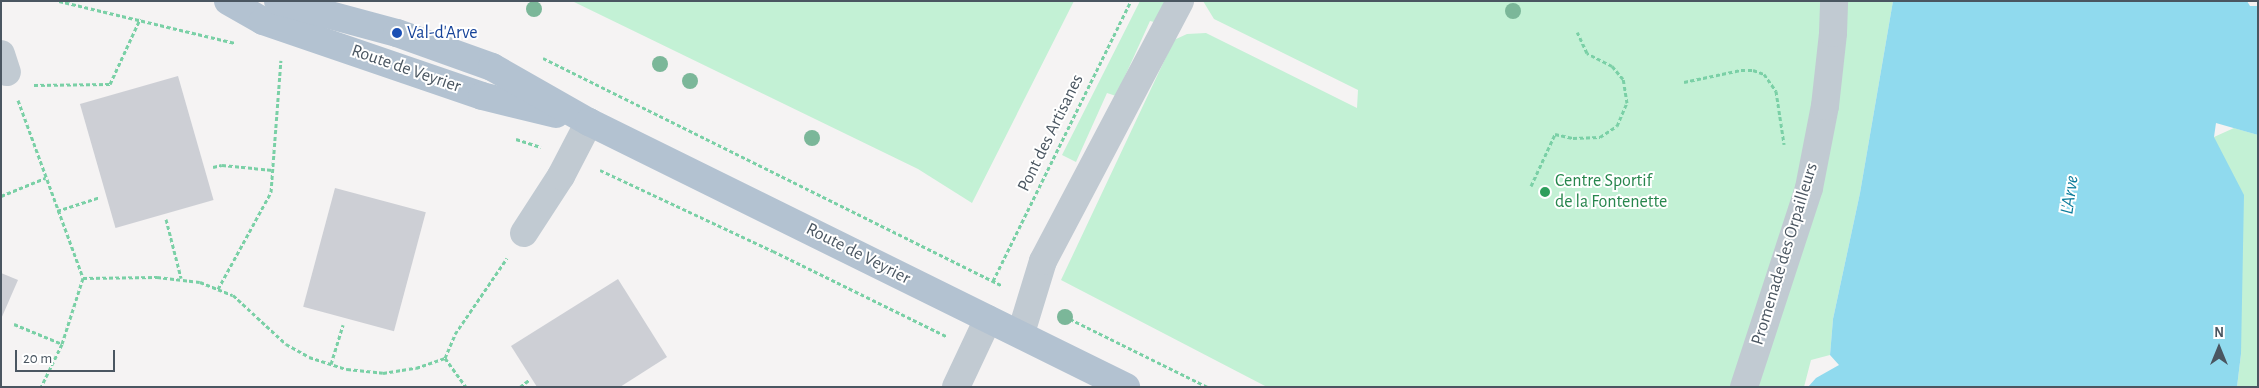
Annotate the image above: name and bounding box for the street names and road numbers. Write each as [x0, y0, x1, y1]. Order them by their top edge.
street label: Route de Veyrier [348, 40, 464, 98]
street label: Pont des Artisanes [1013, 71, 1089, 195]
street label: Promenade des Orpailleurs [1747, 160, 1823, 348]
street label: Route de Veyrier [802, 218, 914, 290]

